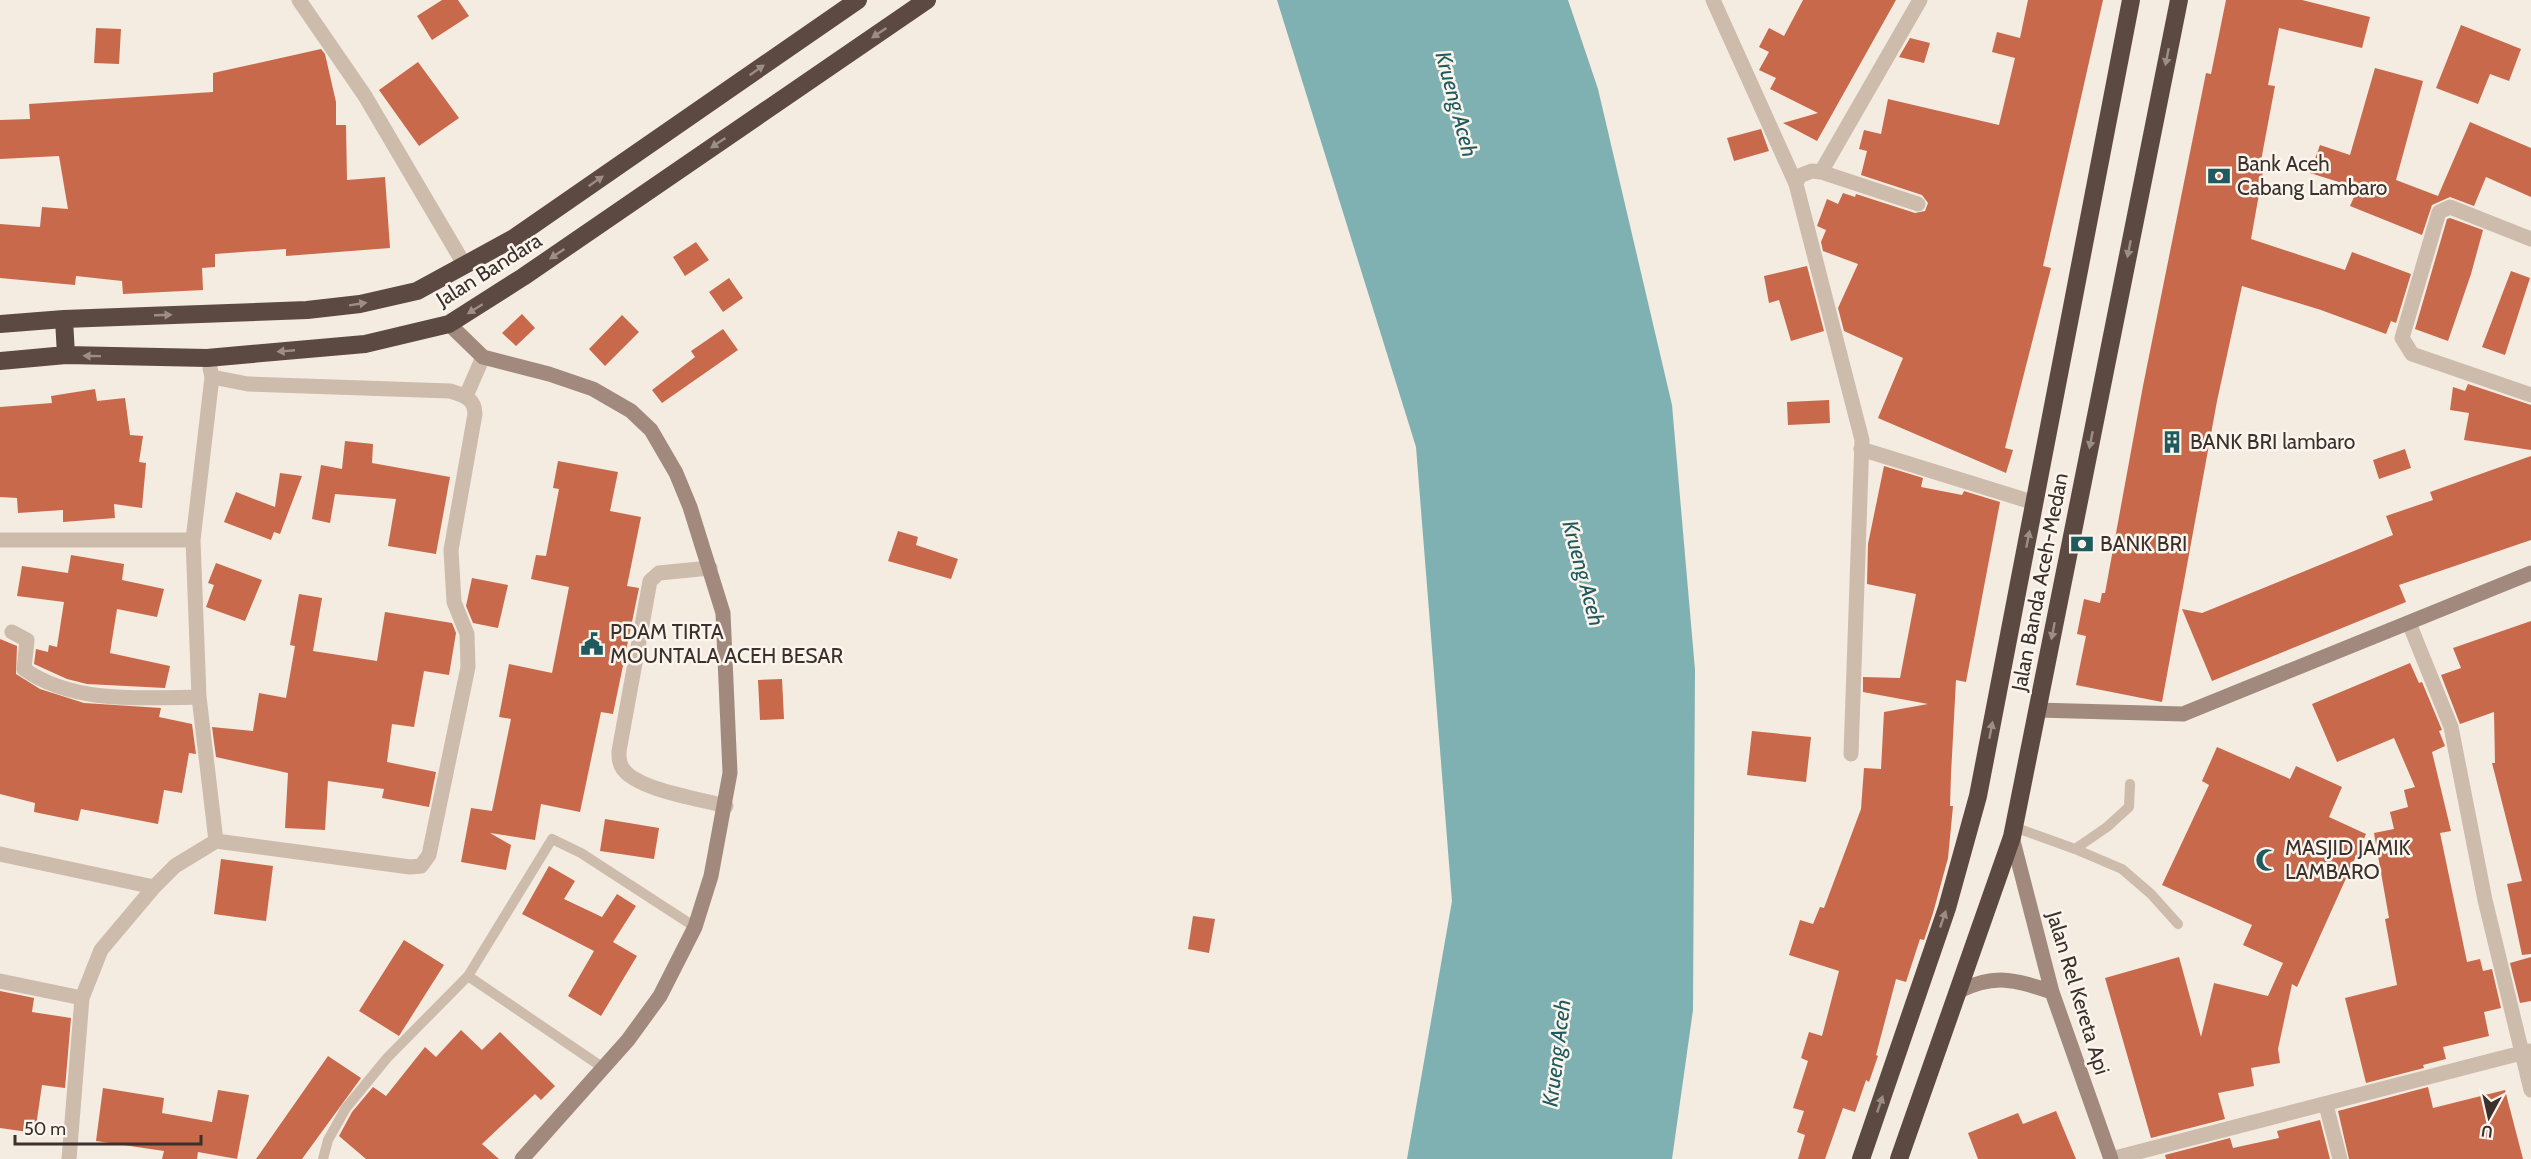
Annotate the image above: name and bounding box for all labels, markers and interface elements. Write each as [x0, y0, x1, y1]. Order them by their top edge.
one-way arrow [871, 27, 887, 39]
water label: Krueng Aceh [1430, 48, 1484, 160]
one-way arrow [2162, 48, 2172, 67]
one-way arrow [748, 64, 764, 76]
one-way arrow [710, 137, 726, 148]
place label: Bank Aceh Cabang Lambaro [2237, 151, 2387, 200]
bank icon: Bank Aceh Cabang Lambaro [2206, 163, 2232, 189]
one-way arrow [588, 175, 604, 187]
street label: Jalan Bandara [431, 227, 546, 312]
one-way arrow [2124, 239, 2133, 258]
one-way arrow [549, 248, 565, 259]
one-way arrow [348, 299, 367, 308]
one-way arrow [467, 303, 483, 315]
one-way arrow [154, 311, 173, 320]
one-way arrow [277, 346, 296, 356]
one-way arrow [82, 351, 101, 360]
building icon: BANK BRI lambaro [2159, 429, 2185, 455]
place label: BANK BRI lambaro [2190, 429, 2355, 454]
one-way arrow [2086, 431, 2095, 450]
street label: Jalan Banda Aceh-Medan [2006, 471, 2073, 694]
water label: Krueng Aceh [1557, 517, 1611, 629]
one-way arrow [2024, 529, 2033, 548]
bank icon: BANK BRI [2069, 531, 2095, 557]
place label: BANK BRI [2100, 531, 2187, 556]
place label: PDAM TIRTA MOUNTALA ACEH BESAR [610, 619, 843, 668]
one-way arrow [2048, 622, 2057, 641]
public building icon: PDAM TIRTA MOUNTALA ACEH BESAR [579, 631, 605, 657]
one-way arrow [1987, 721, 1996, 740]
place label: MASJID JAMIK LAMBARO [2285, 835, 2411, 884]
mosque icon: MASJID JAMIK LAMBARO [2254, 847, 2280, 873]
street label: Jalan Rel Kereta Api [2041, 907, 2115, 1078]
one-way arrow [1939, 910, 1948, 928]
water label: Krueng Aceh [1537, 998, 1576, 1108]
north arrow [2459, 1087, 2519, 1147]
one-way arrow [1875, 1095, 1885, 1113]
scale bar [15, 1108, 201, 1146]
text: 50 m [24, 1118, 66, 1140]
text: U [2480, 1121, 2494, 1142]

